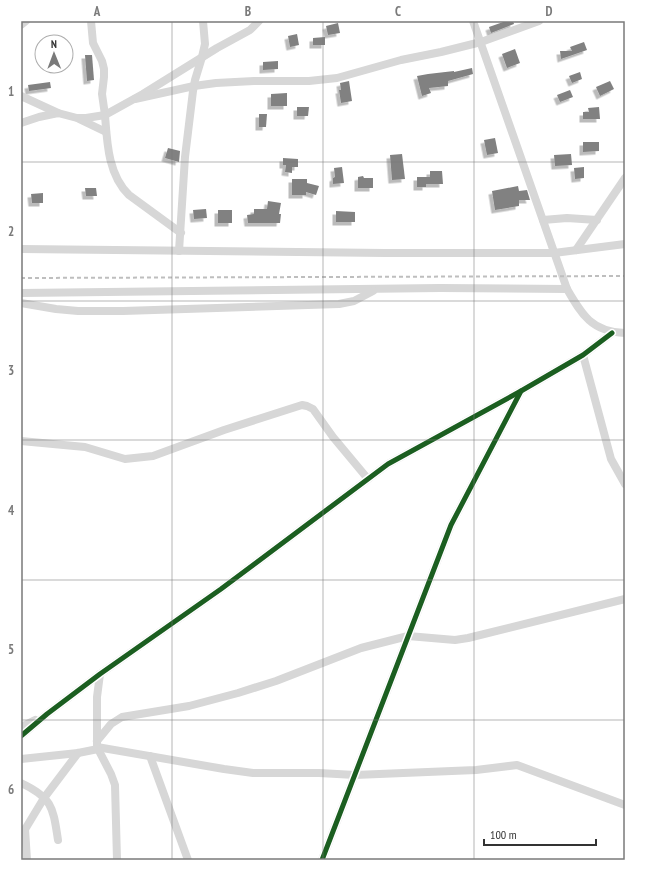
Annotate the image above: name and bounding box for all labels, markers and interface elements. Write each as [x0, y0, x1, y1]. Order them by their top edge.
text: A [93, 3, 101, 20]
text: B [245, 3, 251, 20]
text: C [395, 3, 401, 20]
text: D [546, 3, 553, 20]
north arrow [34, 34, 74, 74]
text: N [51, 37, 57, 51]
text: 1 [8, 83, 14, 100]
text: 2 [8, 223, 14, 240]
text: 3 [8, 362, 14, 379]
text: 4 [8, 502, 15, 519]
text: 5 [8, 641, 14, 658]
text: 6 [8, 781, 14, 798]
scale bar [484, 821, 596, 847]
text: 100 m [490, 827, 517, 842]

